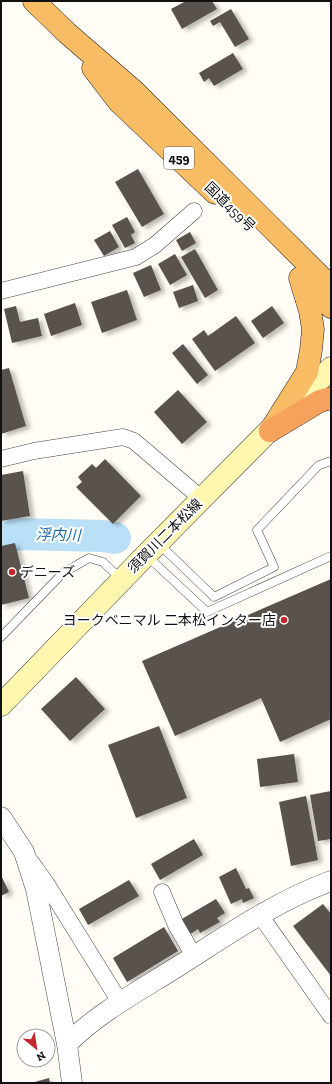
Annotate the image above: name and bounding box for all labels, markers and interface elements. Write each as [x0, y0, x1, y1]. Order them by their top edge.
road number: 459 [164, 147, 194, 169]
street label: 国道459号 [201, 179, 259, 235]
street label: 須賀川二本松線 [124, 495, 206, 577]
water label: 浮内川 [35, 526, 83, 544]
place label: デニーズ [20, 564, 75, 581]
marker: デニーズ [7, 567, 17, 577]
place label: ヨークベニマル 二本松インター店 [63, 612, 276, 629]
marker: ヨークベニマル 二本松インター店 [279, 615, 289, 625]
north arrow [16, 1028, 56, 1068]
text: N [33, 1049, 48, 1064]

